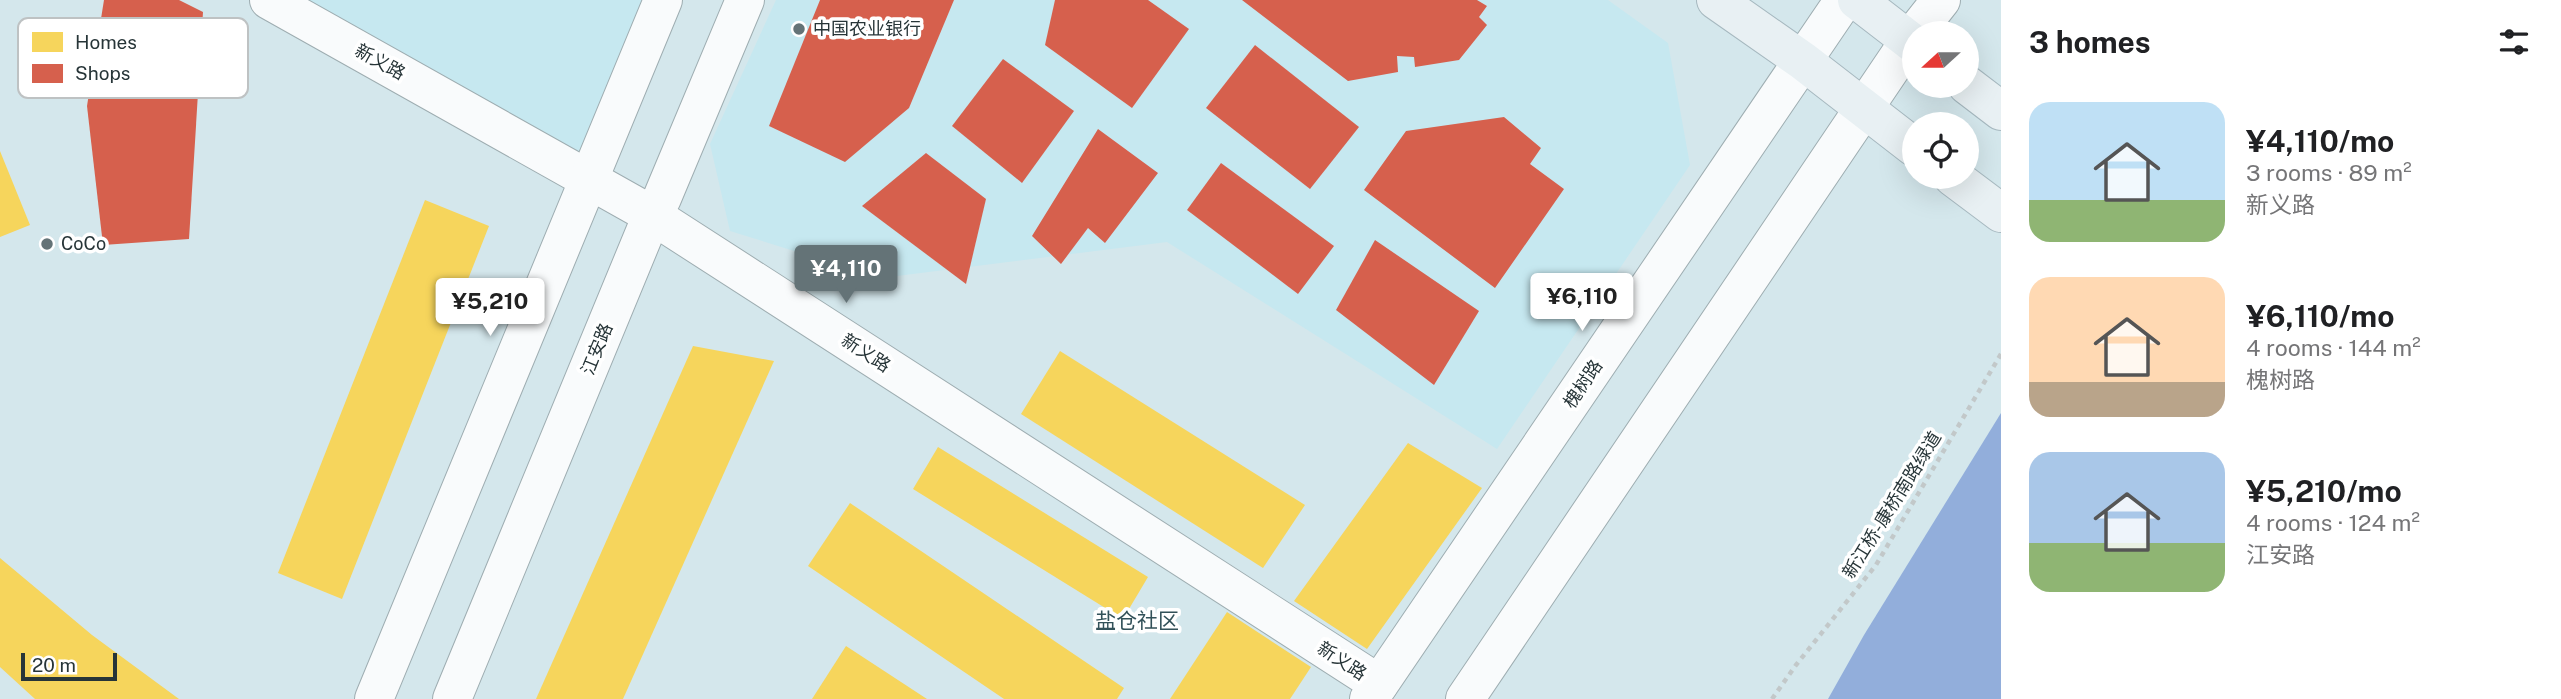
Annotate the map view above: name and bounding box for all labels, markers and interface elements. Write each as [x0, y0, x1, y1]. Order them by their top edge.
legend [18, 18, 248, 98]
place label: 中国农业银行 [813, 18, 921, 39]
marker: 中国农业银行 [791, 21, 807, 37]
north arrow [1902, 21, 1979, 98]
map controls [1902, 21, 1979, 189]
icon: filters [2495, 23, 2533, 61]
text: 3 homes [2029, 24, 2151, 60]
text: Homes [75, 31, 137, 53]
street label: 新义路 [352, 39, 409, 84]
text: Shops [75, 62, 130, 84]
button: locate [1902, 112, 1979, 189]
text: ¥4,110/mo [2246, 123, 2394, 159]
icon: home [2085, 130, 2169, 214]
text: 3 rooms · 89 m² [2246, 159, 2412, 186]
text: 新义路 [2246, 191, 2315, 218]
place label: CoCo [61, 233, 106, 254]
marker: CoCo [39, 236, 55, 252]
pin: ¥4,110 [789, 246, 903, 305]
text: ¥4,110 [810, 254, 882, 281]
pin: ¥6,110 [1525, 274, 1639, 333]
pin: ¥5,210 [433, 278, 547, 338]
text: ¥6,110 [1546, 282, 1618, 309]
text: ¥5,210 [452, 287, 528, 314]
text: ¥6,110/mo [2246, 298, 2394, 334]
icon: home [2085, 305, 2169, 389]
street label: 江安路 [577, 320, 616, 378]
street label: 新义路 [838, 329, 895, 376]
text: 4 rooms · 144 m² [2246, 334, 2421, 361]
street label: 槐树路 [1559, 355, 1606, 412]
text: 槐树路 [2246, 366, 2315, 393]
street label: 新江桥-康桥南路绿道 [1838, 428, 1945, 582]
text: ¥5,210/mo [2246, 473, 2402, 509]
icon: home [2085, 480, 2169, 564]
text: 4 rooms · 124 m² [2246, 509, 2420, 536]
text: 江安路 [2246, 541, 2315, 568]
district label: 盐仓社区 [1095, 608, 1179, 633]
street label: 新义路 [1314, 637, 1371, 684]
scale bar [21, 650, 117, 682]
text: 20 m [32, 654, 76, 676]

